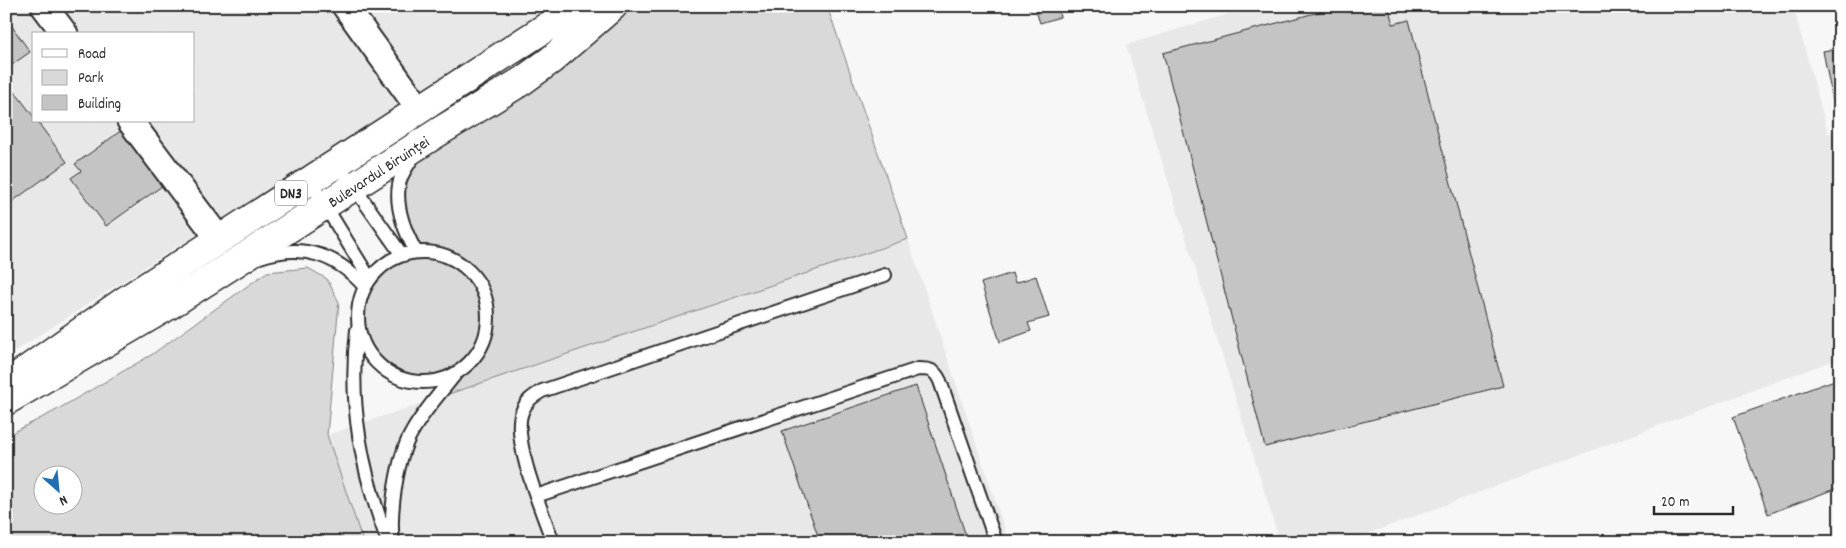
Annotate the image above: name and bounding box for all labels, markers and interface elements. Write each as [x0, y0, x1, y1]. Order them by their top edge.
legend [32, 32, 195, 122]
text: Road [78, 44, 106, 66]
text: Park [78, 68, 104, 90]
text: Building [78, 94, 121, 116]
street label: Bulevardul Biruinței [324, 132, 435, 215]
road number: DN3 [275, 180, 307, 206]
north arrow [32, 466, 82, 516]
scale bar [1654, 483, 1732, 515]
text: N [55, 489, 71, 510]
text: 20 m [1661, 492, 1689, 514]

